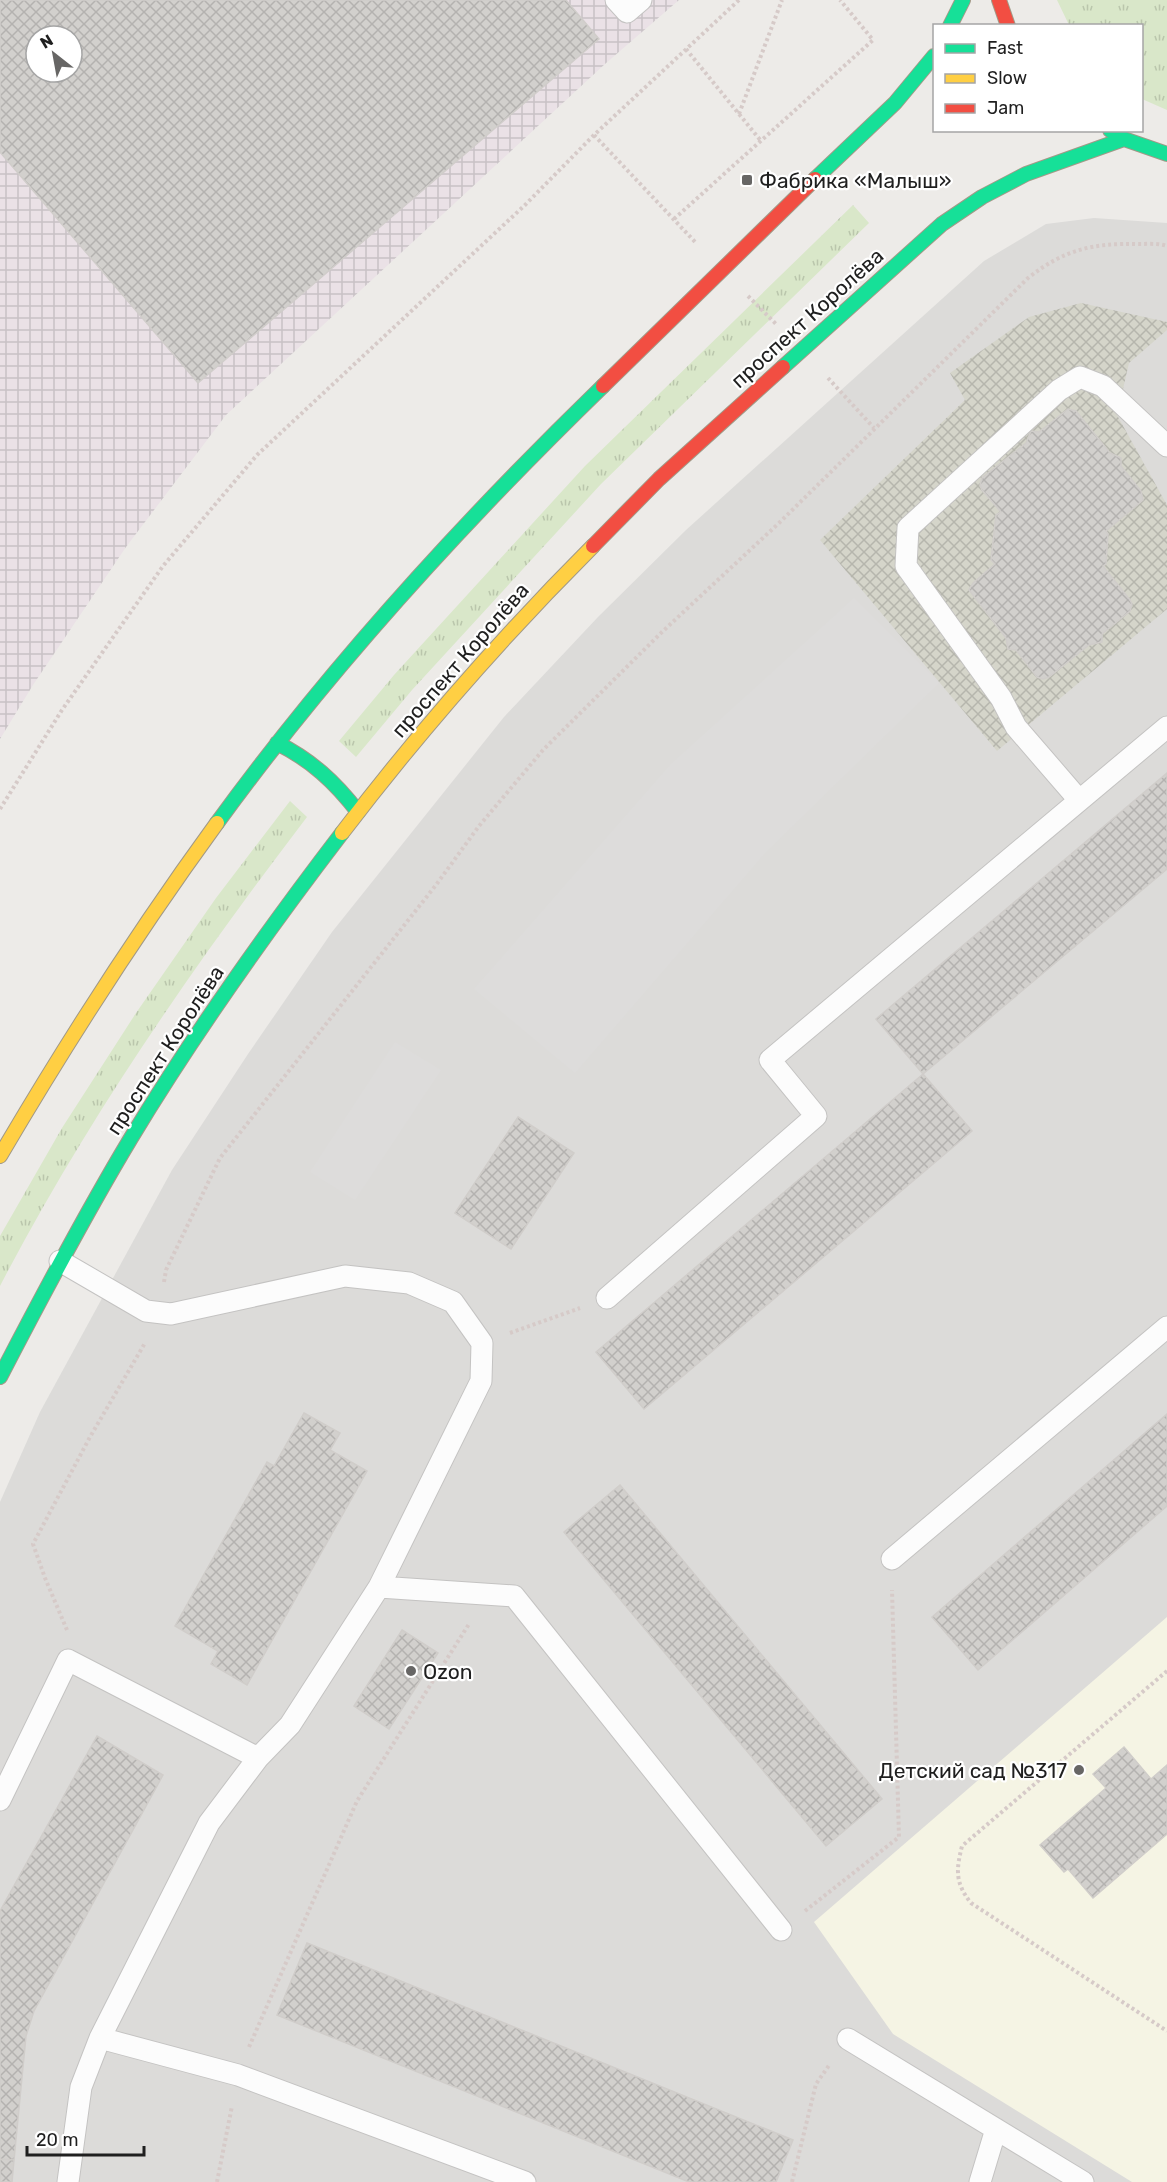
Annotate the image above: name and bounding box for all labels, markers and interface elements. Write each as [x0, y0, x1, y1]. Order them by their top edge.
north arrow [24, 24, 84, 84]
legend [933, 24, 1143, 132]
text: N [37, 30, 56, 53]
text: Fast [987, 37, 1023, 59]
text: Slow [987, 67, 1027, 89]
text: Jam [987, 97, 1024, 119]
place label: Фабрика «Малыш» [759, 168, 951, 193]
marker: Фабрика «Малыш» [740, 173, 754, 187]
street label: проспект Королёва [726, 243, 888, 393]
street label: проспект Королёва [386, 578, 534, 742]
street label: проспект Королёва [101, 961, 229, 1139]
place label: Ozon [423, 1659, 473, 1684]
marker: Ozon [404, 1664, 418, 1678]
place label: Детский сад №317 [879, 1758, 1067, 1783]
marker: Детский сад №317 [1072, 1763, 1086, 1777]
scale bar [27, 2119, 144, 2157]
text: 20 m [36, 2129, 78, 2151]

